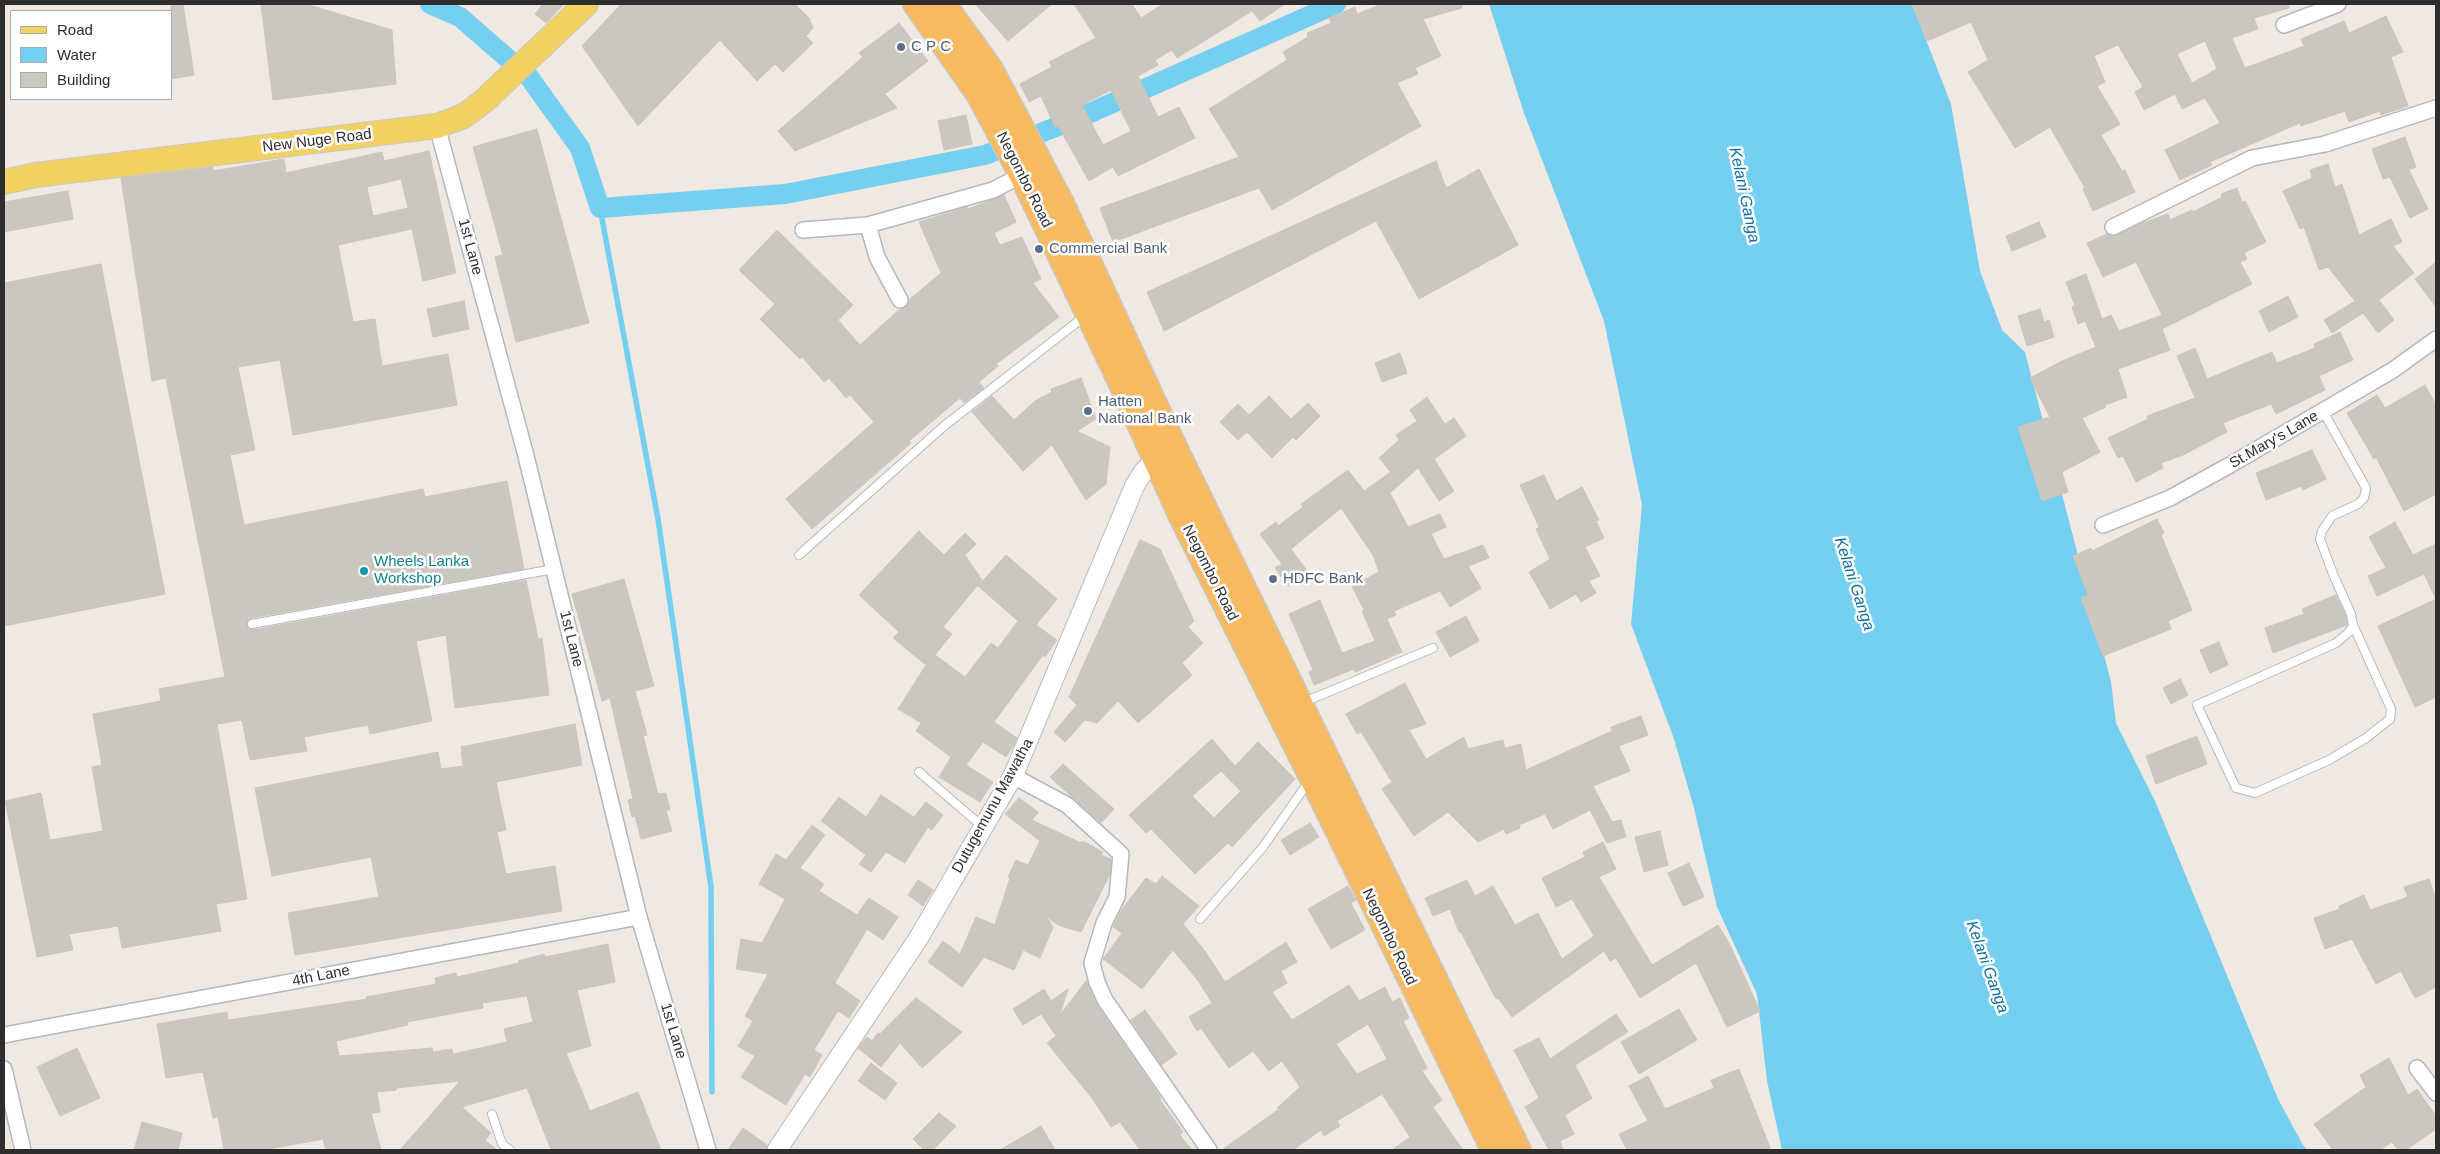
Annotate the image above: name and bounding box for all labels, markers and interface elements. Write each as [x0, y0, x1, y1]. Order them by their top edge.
legend [10, 10, 172, 100]
text: Road [57, 21, 93, 38]
place label: C P C [911, 38, 951, 56]
marker: C P C [895, 41, 907, 53]
text: Water [57, 46, 96, 63]
text: Building [57, 71, 110, 88]
street label: New Nuge Road [261, 125, 373, 157]
street label: Negombo Road [992, 129, 1056, 231]
water label: Kelani Ganga [1725, 146, 1763, 244]
street label: 1st Lane [454, 217, 486, 277]
place label: Commercial Bank [1049, 240, 1167, 258]
marker: Commercial Bank [1033, 243, 1045, 255]
place label: Hatten National Bank [1098, 393, 1191, 428]
marker: Hatten National Bank [1082, 405, 1094, 417]
street label: St.Mary's Lane [2226, 407, 2322, 473]
street label: Negombo Road [1178, 522, 1242, 624]
water label: Kelani Ganga [1830, 535, 1878, 633]
place label: Wheels Lanka Workshop [374, 553, 469, 588]
marker: Wheels Lanka Workshop [358, 565, 370, 577]
place label: HDFC Bank [1283, 570, 1363, 588]
marker: HDFC Bank [1267, 573, 1279, 585]
street label: 1st Lane [555, 609, 587, 669]
street label: Dutugemunu Mawatha [949, 736, 1037, 876]
street label: Negombo Road [1358, 886, 1420, 988]
water label: Kelani Ganga [1961, 918, 2013, 1016]
street label: 4th Lane [291, 962, 351, 990]
street label: 1st Lane [656, 1001, 690, 1061]

